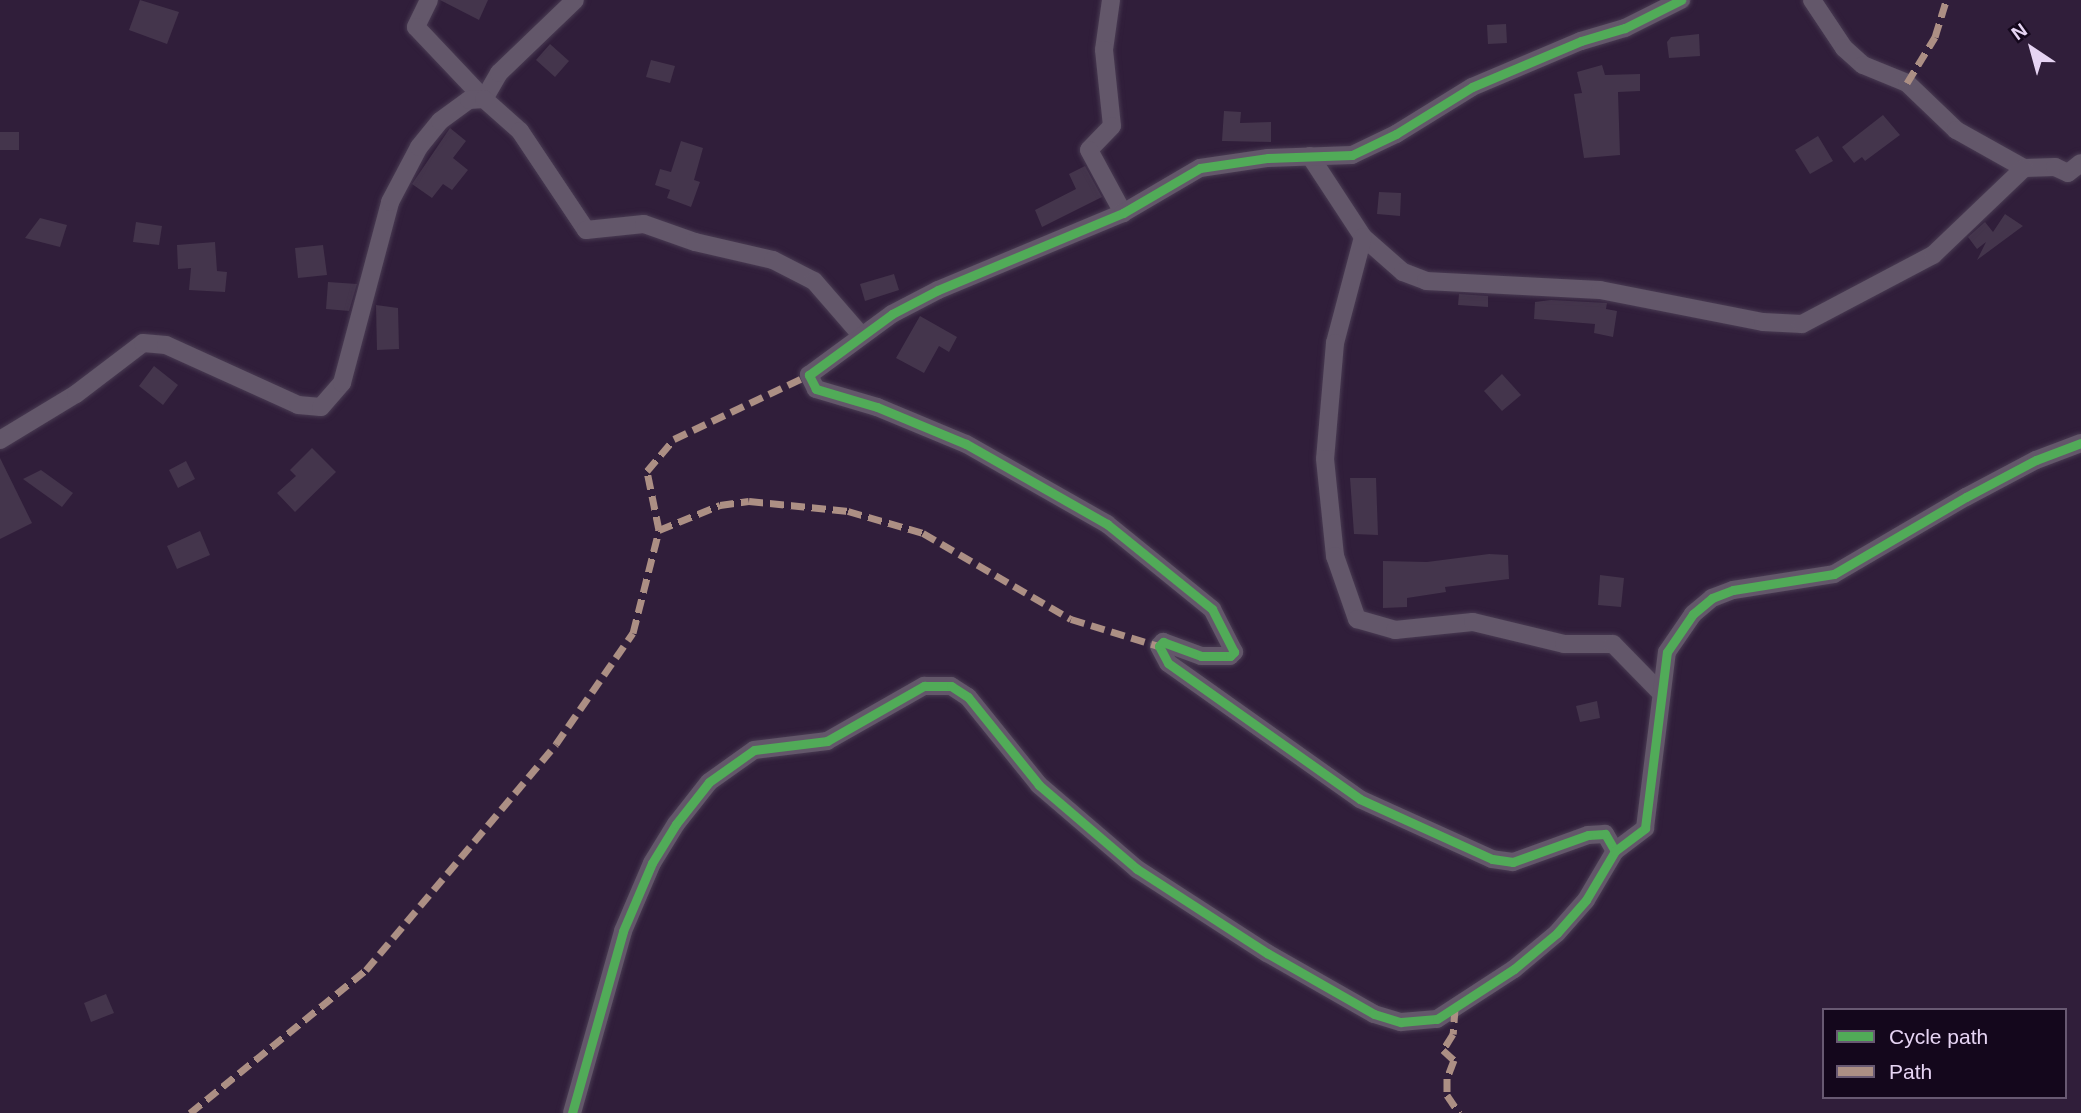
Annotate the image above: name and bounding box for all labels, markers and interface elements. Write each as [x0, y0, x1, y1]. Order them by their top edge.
north arrow [1997, 14, 2067, 84]
text: N [2008, 19, 2031, 44]
legend [1822, 1008, 2067, 1099]
text: Cycle path [1889, 1025, 1988, 1048]
text: Path [1889, 1060, 1932, 1083]

